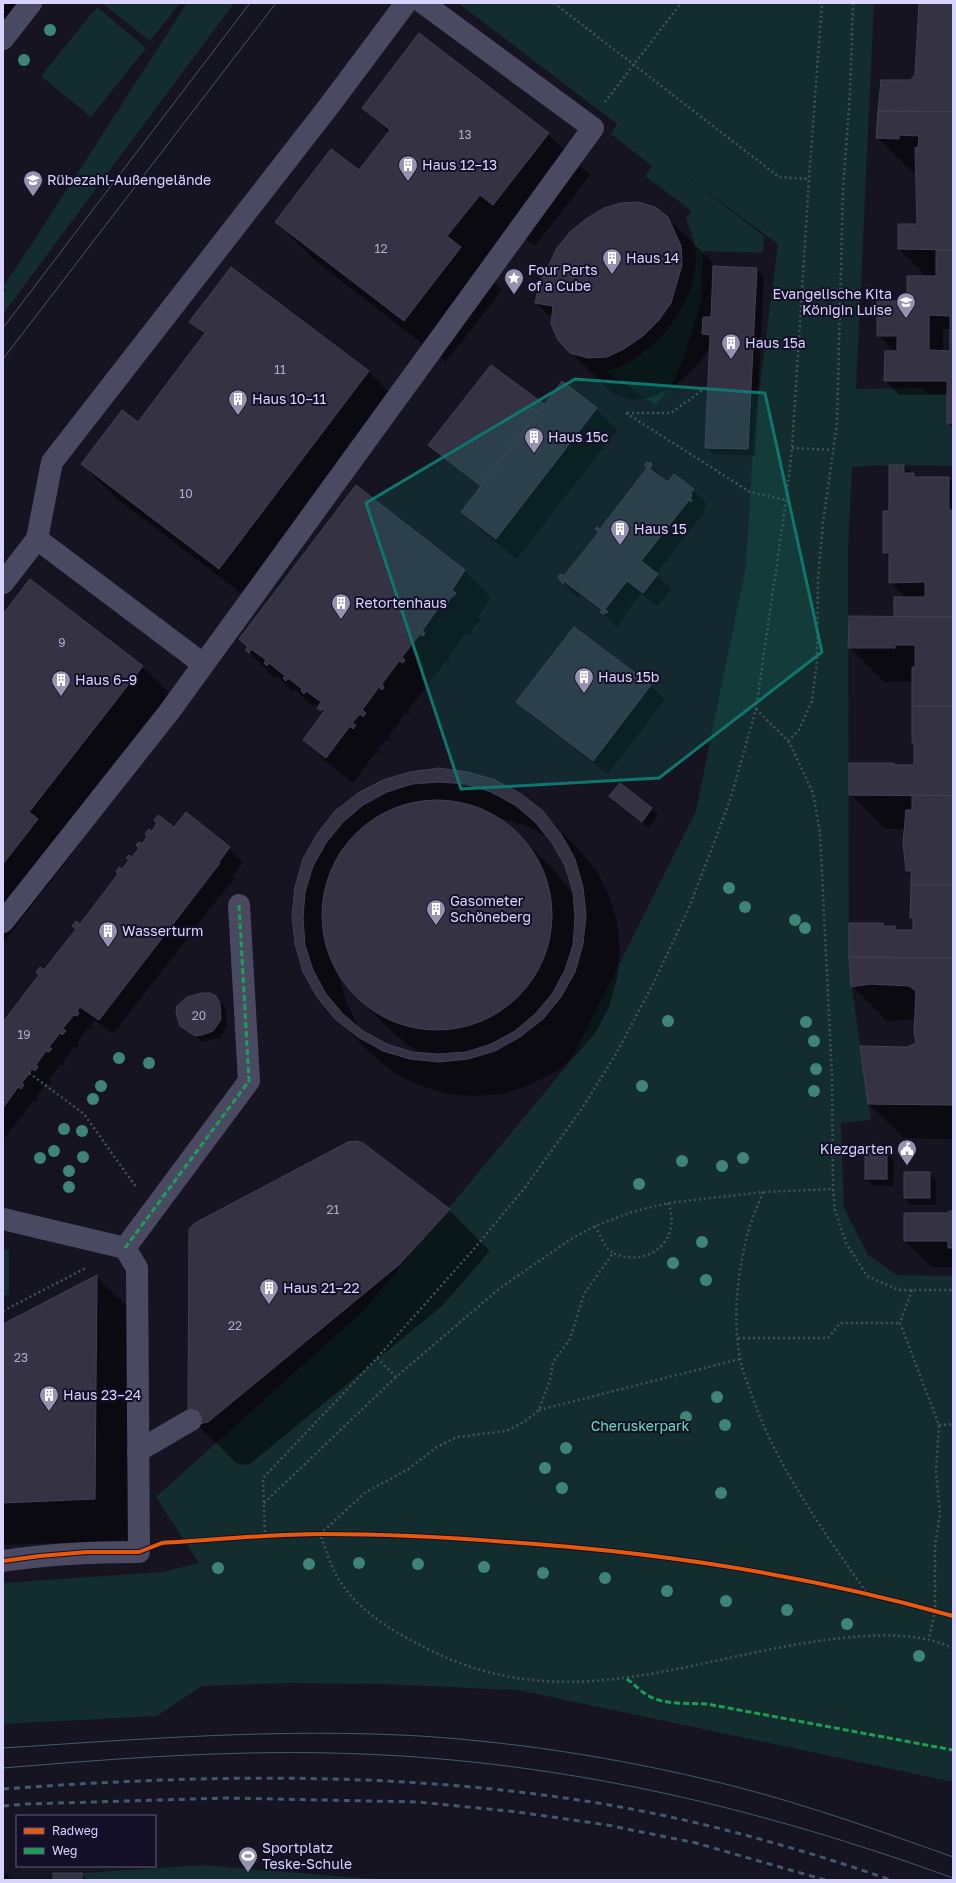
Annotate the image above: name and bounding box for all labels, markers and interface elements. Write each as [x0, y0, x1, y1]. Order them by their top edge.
house number: 13 [459, 127, 471, 142]
building icon: Haus 12–13 [397, 154, 419, 182]
place label: Haus 12–13 [422, 156, 497, 173]
school or university icon: Rübezahl-Außengelände [22, 169, 44, 197]
place label: Rübezahl-Außengelände [47, 171, 211, 188]
house number: 12 [375, 241, 387, 256]
building icon: Haus 14 [601, 247, 623, 275]
place label: Haus 14 [626, 249, 679, 266]
place label: Four Parts of a Cube [528, 261, 598, 294]
place icon: Four Parts of a Cube [503, 267, 525, 295]
place label: Evangelische Kita Königin Luise [772, 285, 892, 318]
school or university icon: Evangelische Kita Königin Luise [895, 291, 917, 319]
building icon: Haus 15a [720, 332, 742, 360]
place label: Haus 15a [745, 334, 806, 351]
house number: 11 [274, 362, 286, 377]
building icon: Haus 10–11 [227, 388, 249, 416]
place label: Haus 10–11 [252, 390, 327, 407]
building icon: Haus 15c [523, 426, 545, 454]
place label: Haus 15c [548, 428, 609, 445]
house number: 10 [179, 486, 193, 501]
building icon: Haus 15 [609, 518, 631, 546]
place label: Haus 15 [634, 520, 687, 537]
building icon: Retortenhaus [330, 592, 352, 620]
place label: Retortenhaus [355, 594, 447, 611]
house number: 9 [58, 635, 66, 650]
building icon: Haus 15b [573, 666, 595, 694]
place label: Haus 15b [598, 668, 659, 685]
building icon: Haus 6–9 [50, 669, 72, 697]
place label: Haus 6–9 [75, 671, 137, 688]
place label: Gasometer Schöneberg [450, 892, 531, 925]
building icon: Gasometer Schöneberg [425, 898, 447, 926]
building icon: Wasserturm [97, 920, 119, 948]
place label: Wasserturm [122, 922, 203, 939]
house number: 20 [192, 1008, 206, 1023]
house number: 19 [17, 1027, 31, 1042]
public building icon: Kiezgarten [896, 1138, 918, 1166]
place label: Kiezgarten [820, 1140, 893, 1157]
house number: 21 [327, 1202, 340, 1217]
building icon: Haus 21–22 [258, 1277, 280, 1305]
place label: Haus 21–22 [283, 1279, 360, 1296]
house number: 22 [228, 1318, 242, 1333]
house number: 23 [14, 1350, 28, 1365]
building icon: Haus 23–24 [38, 1384, 60, 1412]
place label: Haus 23–24 [63, 1386, 141, 1403]
park label: Cheruskerpark [591, 1417, 689, 1434]
legend [16, 1815, 156, 1867]
text: Radweg [52, 1823, 98, 1838]
place label: Sportplatz Teske-Schule [262, 1839, 352, 1872]
text: Weg [52, 1843, 77, 1858]
sports icon: Sportplatz Teske-Schule [237, 1845, 259, 1873]

